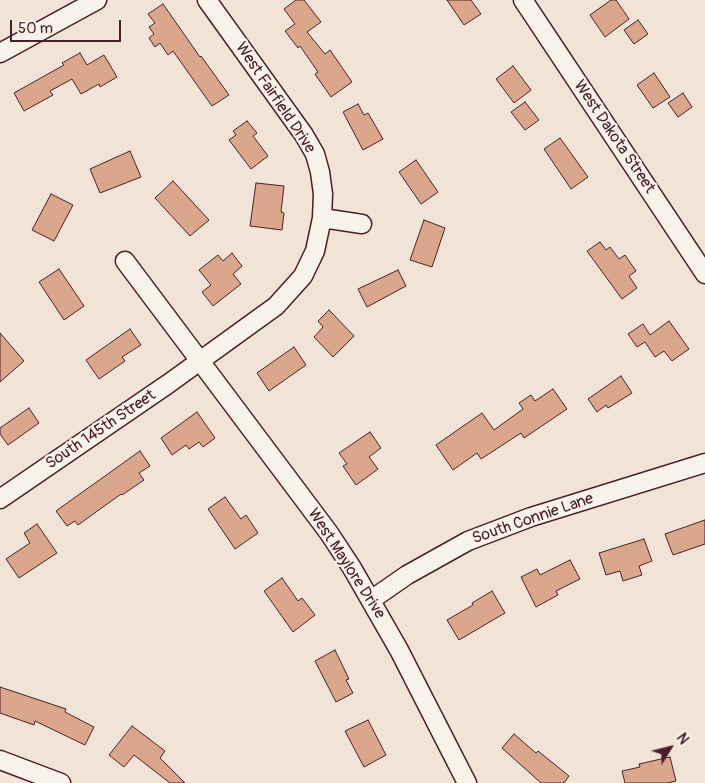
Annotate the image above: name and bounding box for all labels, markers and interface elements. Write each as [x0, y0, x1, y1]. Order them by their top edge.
scale bar [12, 10, 124, 42]
text: 50 m [18, 19, 53, 38]
street label: West Fairfield Drive [231, 39, 319, 157]
street label: West Dakota Street [569, 77, 659, 197]
street label: South 145th Street [42, 386, 160, 474]
street label: South Connie Lane [470, 489, 596, 549]
street label: West Maylore Drive [303, 505, 389, 623]
north arrow [645, 723, 695, 773]
text: N [673, 730, 692, 748]

